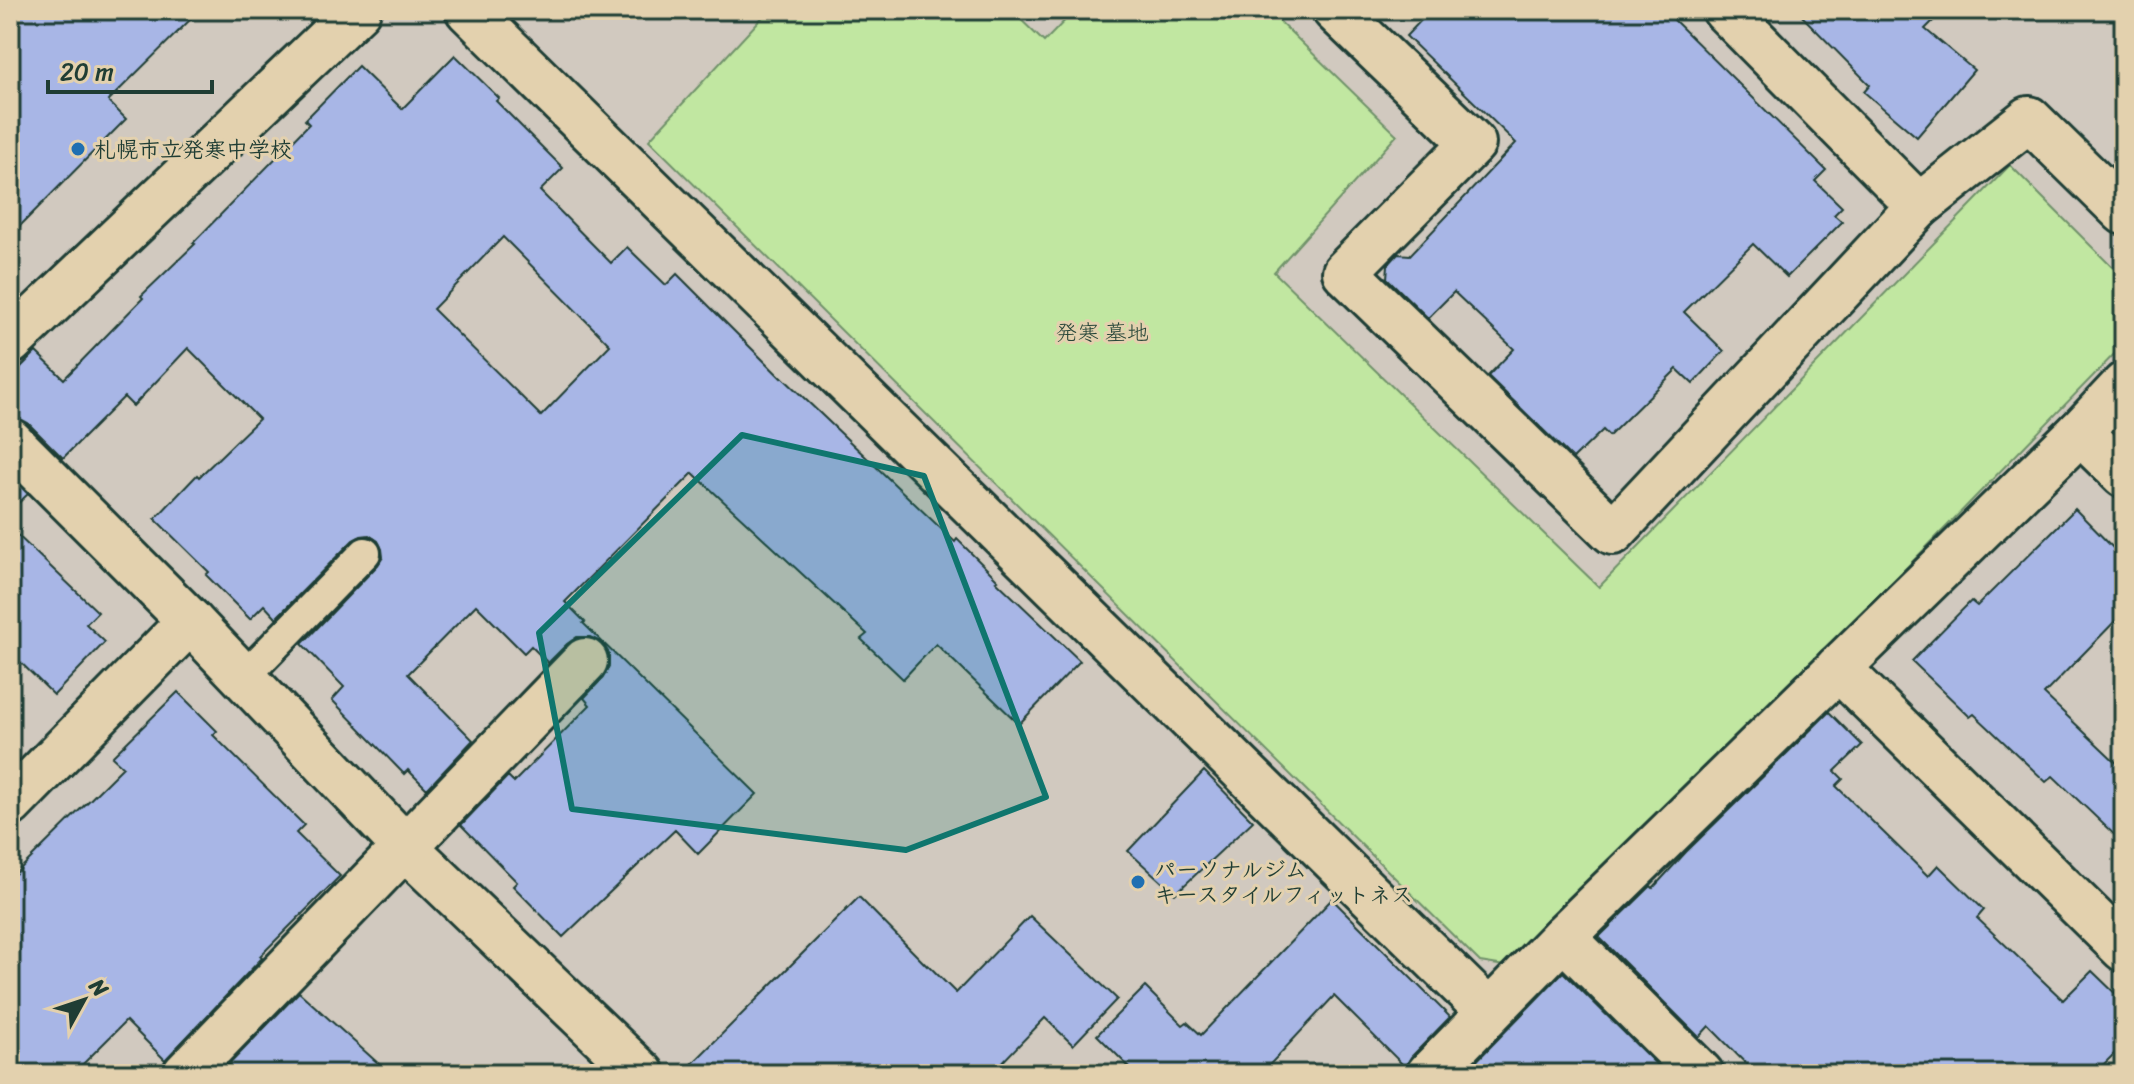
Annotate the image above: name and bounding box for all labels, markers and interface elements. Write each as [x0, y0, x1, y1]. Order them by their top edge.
scale bar [48, 44, 212, 94]
text: 20 m [60, 51, 114, 93]
place label: 札幌市立発寒中学校 [94, 130, 292, 169]
marker: 札幌市立発寒中学校 [69, 140, 87, 158]
park label: 発寒 墓地 [1055, 313, 1149, 352]
place label: パーソナルジム キースタイルフィットネス [1154, 850, 1413, 914]
marker: パーソナルジム キースタイルフィットネス [1129, 873, 1147, 891]
north arrow [44, 960, 124, 1040]
text: N [78, 968, 119, 1006]

